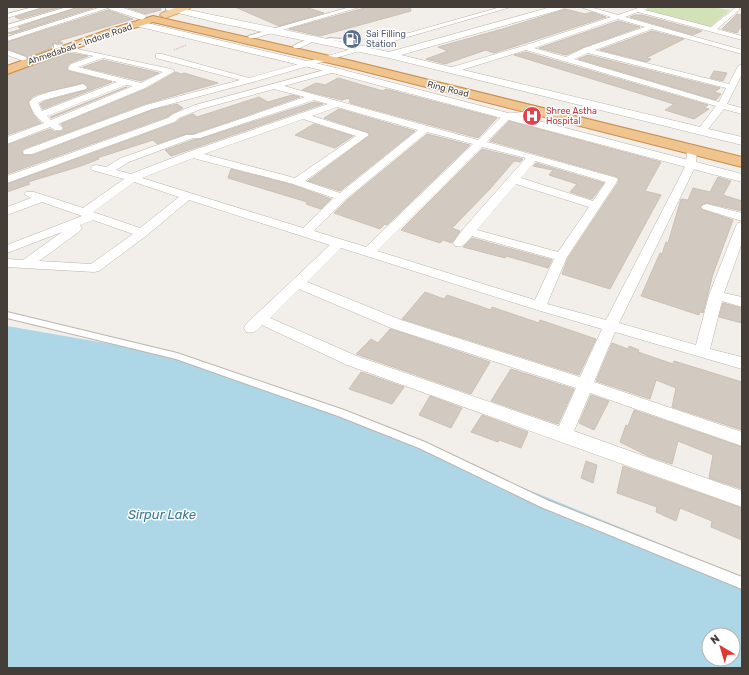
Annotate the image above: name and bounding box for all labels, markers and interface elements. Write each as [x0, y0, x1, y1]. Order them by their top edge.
street label: Ahmedabad - Indore Road [27, 21, 133, 67]
fuel station icon: Sai Filling Station [341, 28, 363, 50]
place label: Sai Filling Station [366, 29, 406, 49]
street label: Ring Road [426, 79, 470, 99]
hospital icon: Shree Astha Hospital [521, 105, 543, 127]
place label: Shree Astha Hospital [546, 106, 597, 126]
water label: Sirpur Lake [128, 507, 196, 522]
north arrow [701, 627, 741, 667]
text: N [708, 632, 722, 647]

